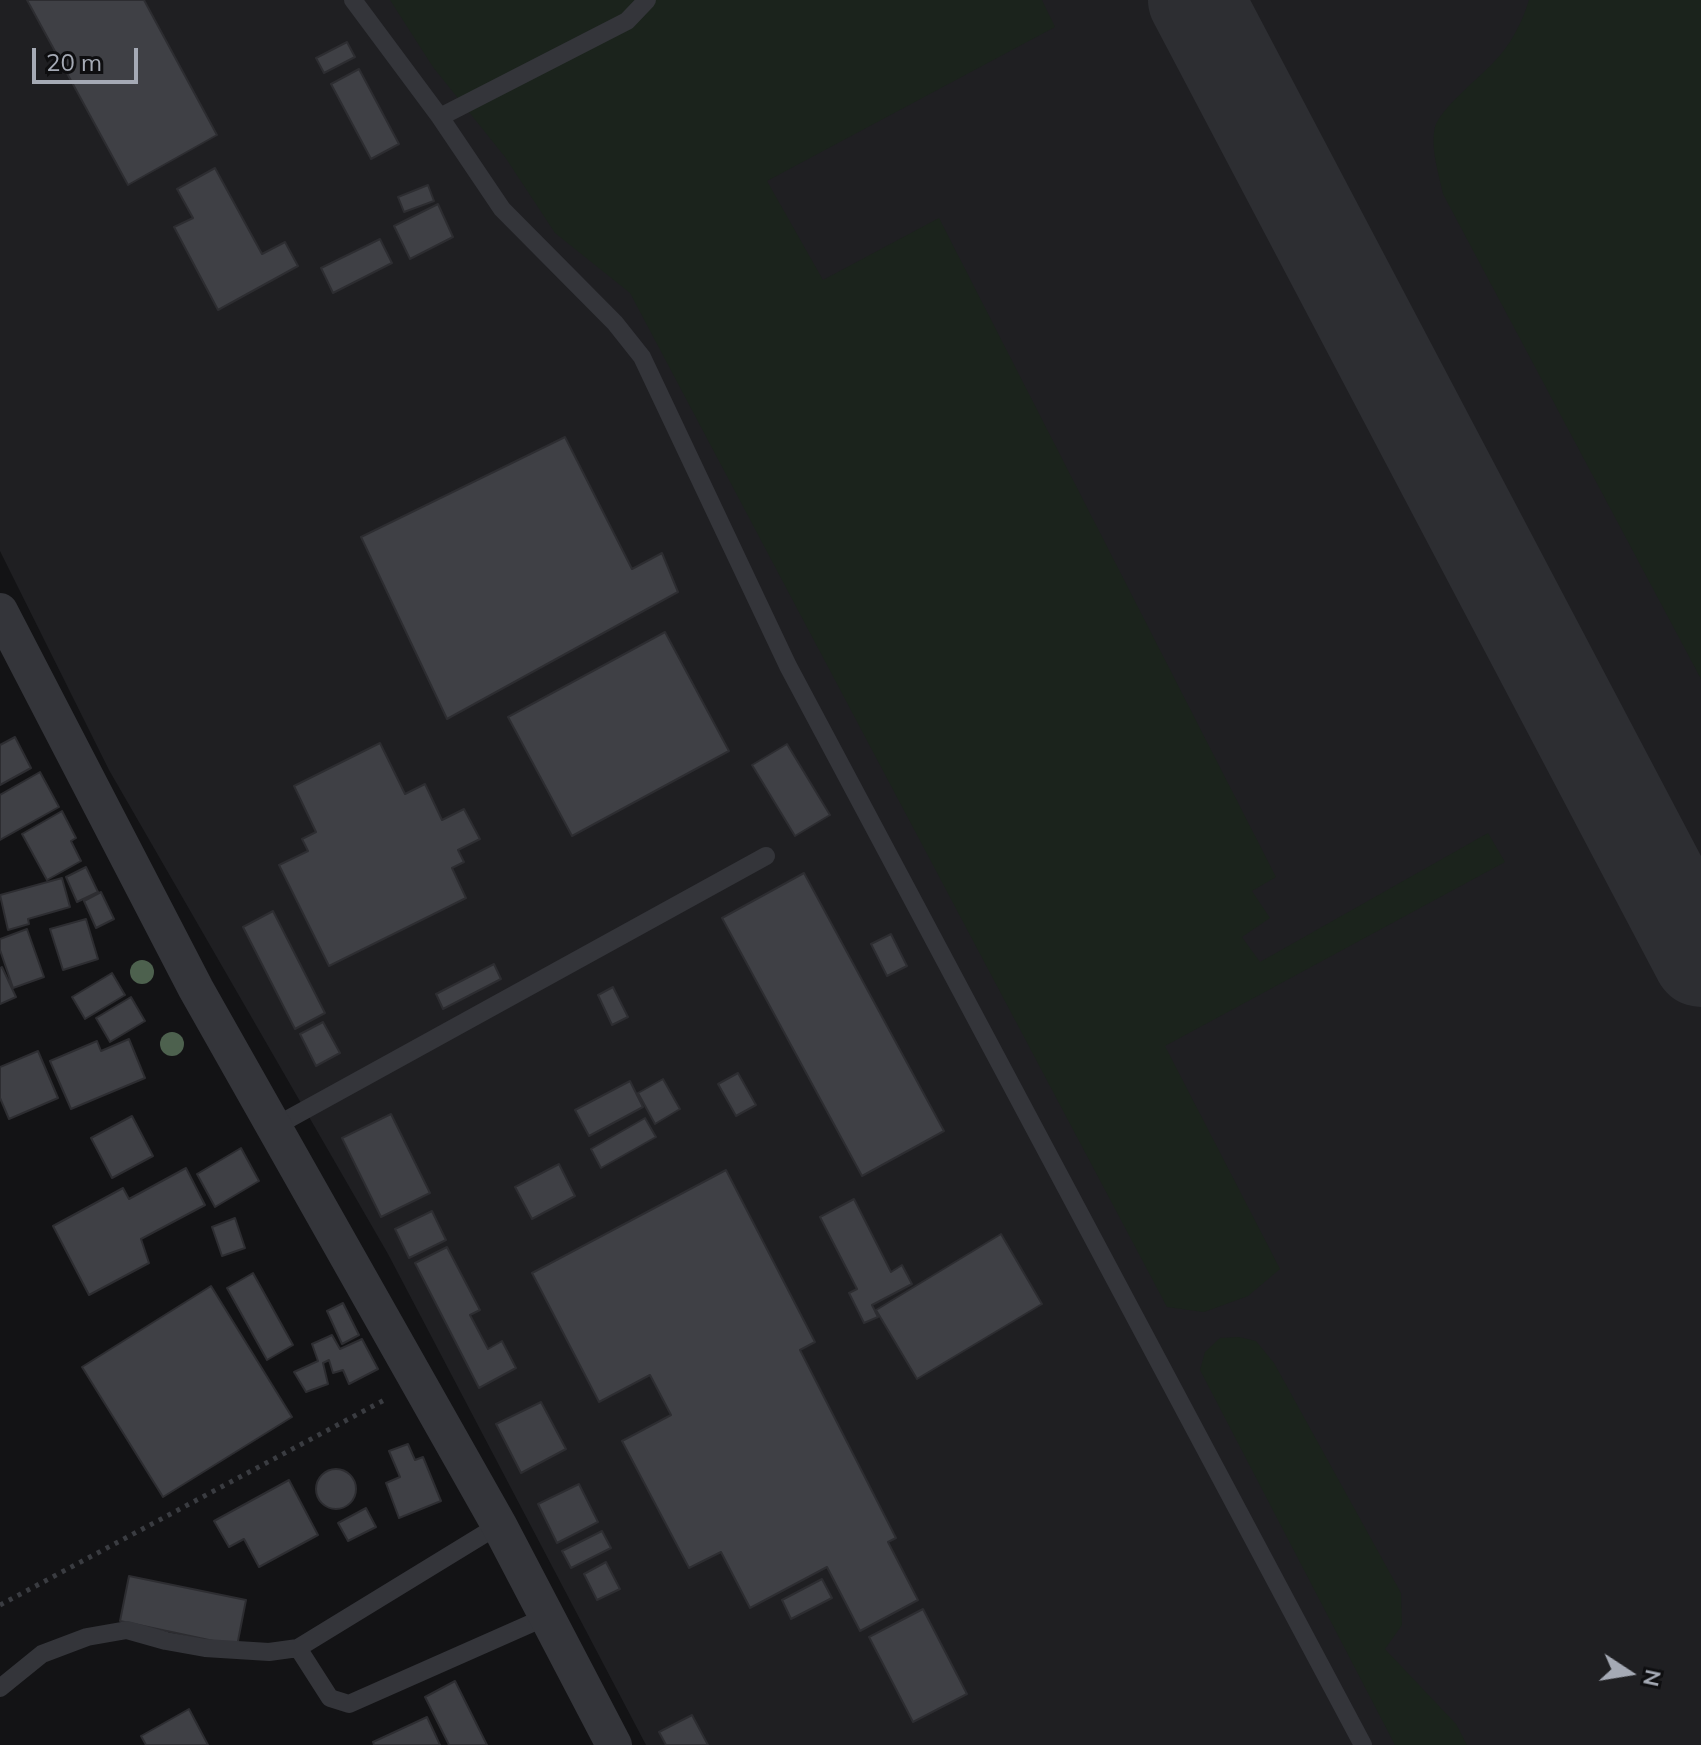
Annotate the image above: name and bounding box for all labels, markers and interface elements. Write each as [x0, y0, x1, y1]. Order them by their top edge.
scale bar [36, 32, 142, 82]
text: 20 m [46, 47, 102, 77]
north arrow [1589, 1633, 1669, 1713]
text: N [1637, 1667, 1668, 1689]

